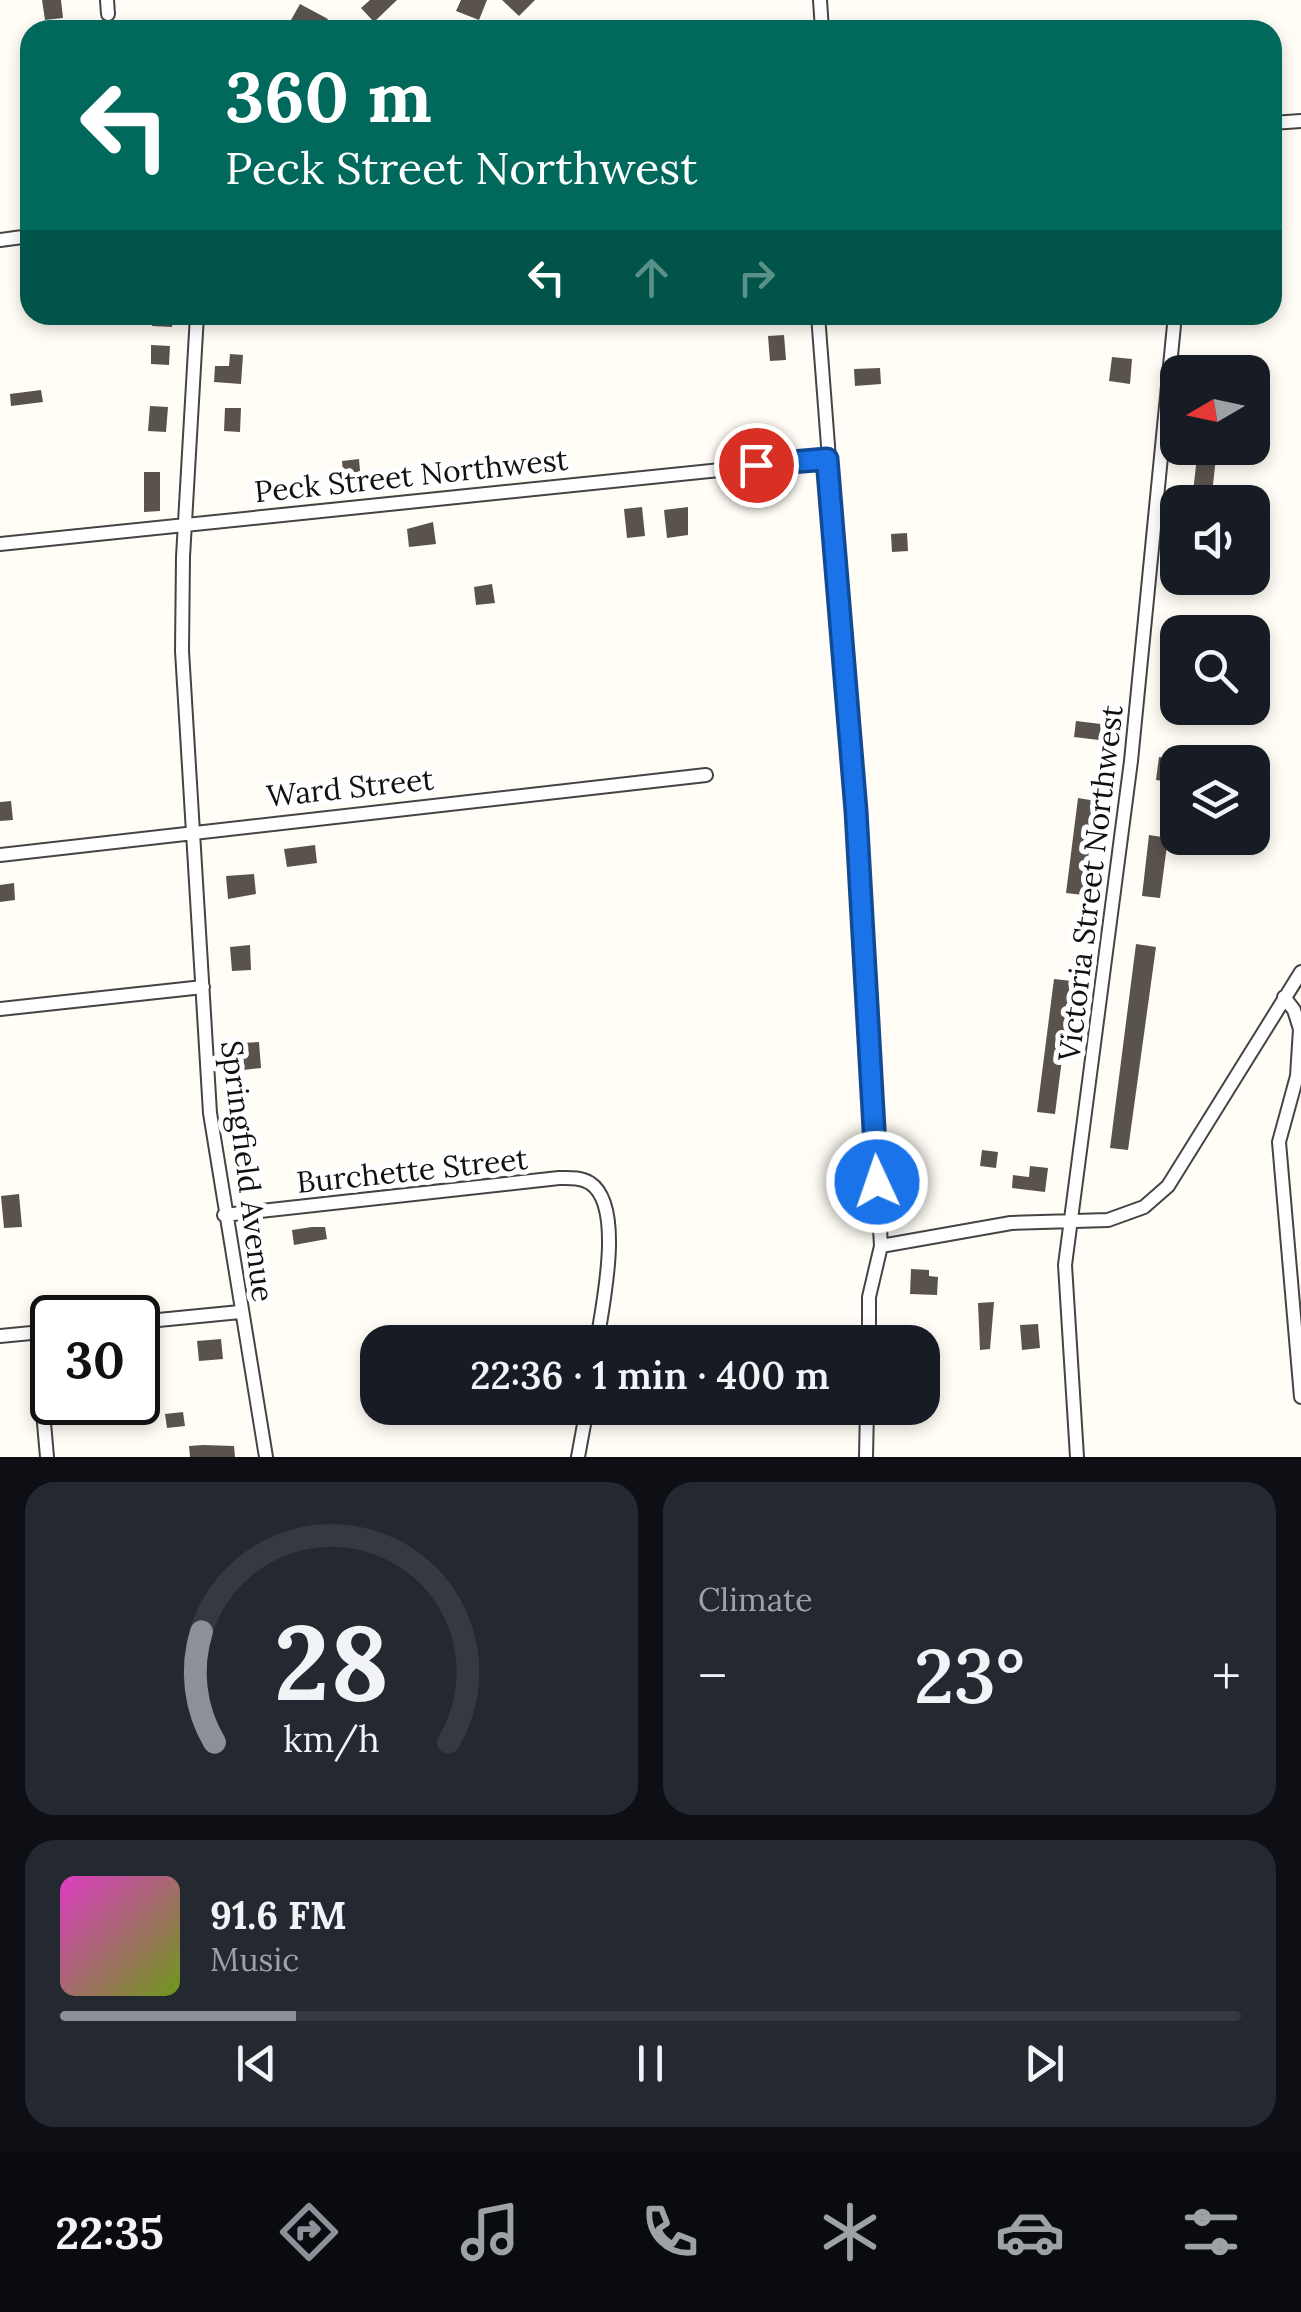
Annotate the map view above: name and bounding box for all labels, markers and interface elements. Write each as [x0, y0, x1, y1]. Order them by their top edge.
text: 360 m [225, 52, 432, 141]
icon: left [60, 60, 190, 190]
text: Peck Street Northwest [225, 139, 698, 196]
icon: left [519, 250, 574, 305]
icon: ahead [624, 250, 679, 305]
icon: right [729, 250, 784, 305]
north arrow [1160, 355, 1270, 465]
map controls [1160, 355, 1270, 855]
pin [714, 423, 799, 508]
icon: arrive [729, 438, 784, 493]
street label: Peck Street Northwest [252, 440, 570, 510]
button: sound [1160, 485, 1270, 595]
button: search [1160, 615, 1270, 725]
street label: Victoria Street Northwest [1049, 702, 1131, 1064]
button: layers [1160, 745, 1270, 855]
street label: Ward Street [265, 759, 436, 815]
street label: Springfield Avenue [212, 1038, 283, 1304]
position arrow [825, 1130, 929, 1234]
street label: Burchette Street [295, 1139, 530, 1201]
speed limit sign: 30 [30, 1295, 160, 1425]
text: 22:36 · 1 min · 400 m [470, 1351, 830, 1399]
text: Climate [698, 1579, 813, 1620]
text: 28 [274, 1595, 389, 1728]
text: 23° [914, 1628, 1025, 1724]
text: − [698, 1641, 727, 1711]
text: + [1212, 1641, 1241, 1711]
text: km/h [283, 1716, 380, 1762]
text: 91.6 FM [210, 1891, 347, 1939]
text: Music [210, 1939, 299, 1980]
icon: previous [229, 2036, 284, 2091]
icon: pause [623, 2036, 678, 2091]
icon: next [1017, 2036, 1072, 2091]
icon: directions [274, 2197, 344, 2267]
icon: music [455, 2197, 525, 2267]
icon: phone [635, 2197, 705, 2267]
icon: climate [815, 2197, 885, 2267]
icon: car [995, 2197, 1065, 2267]
icon: filters [1176, 2197, 1246, 2267]
text: 22:35 [55, 2204, 164, 2261]

